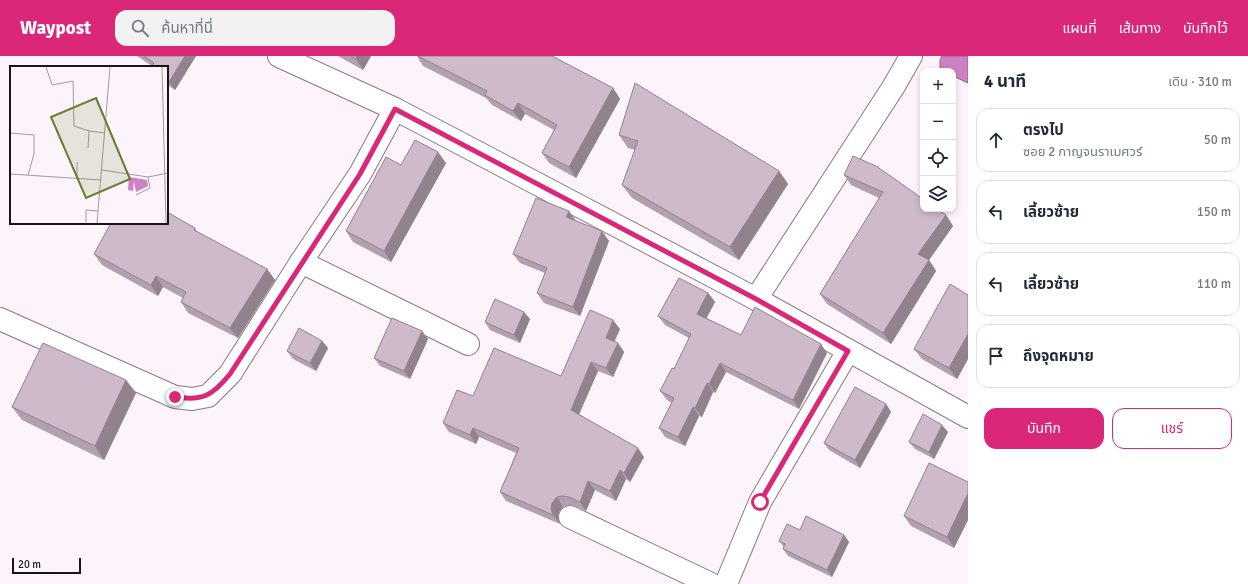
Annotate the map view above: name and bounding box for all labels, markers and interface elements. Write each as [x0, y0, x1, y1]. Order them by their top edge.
search box [115, 10, 395, 46]
text: Waypost [20, 16, 91, 40]
icon: search [129, 17, 151, 39]
text: ค้นหาที่นี่ [161, 19, 213, 37]
text: แผนที่ [1063, 20, 1097, 37]
text: เส้นทาง [1119, 20, 1161, 37]
text: บันทึกไว้ [1183, 20, 1228, 37]
inset map [10, 66, 168, 224]
map controls [920, 68, 956, 212]
button: + [920, 68, 956, 104]
text: 4 นาที [984, 71, 1026, 92]
text: เดิน · 310 m [1168, 74, 1232, 90]
button: − [920, 104, 956, 140]
text: ตรงไป [1023, 121, 1064, 139]
icon: ahead [985, 129, 1007, 151]
text: 50 m [1204, 132, 1231, 148]
button: locate [920, 140, 956, 176]
text: ซอย 2 กาญจนราเมศวร์ [1023, 144, 1142, 160]
button: layers [920, 176, 956, 212]
icon: left [985, 201, 1007, 223]
text: เลี้ยวซ้าย [1023, 203, 1079, 221]
text: 150 m [1197, 204, 1231, 220]
icon: left [985, 273, 1007, 295]
text: เลี้ยวซ้าย [1023, 275, 1079, 293]
text: 110 m [1197, 276, 1231, 292]
icon: arrive [985, 345, 1007, 367]
text: ถึงจุดหมาย [1023, 347, 1094, 365]
route end [166, 388, 184, 406]
button: บันทึก [984, 408, 1104, 449]
button: แชร์ [1112, 408, 1232, 449]
route start [751, 493, 769, 511]
scale bar [12, 556, 81, 575]
text: 20 m [18, 558, 41, 571]

